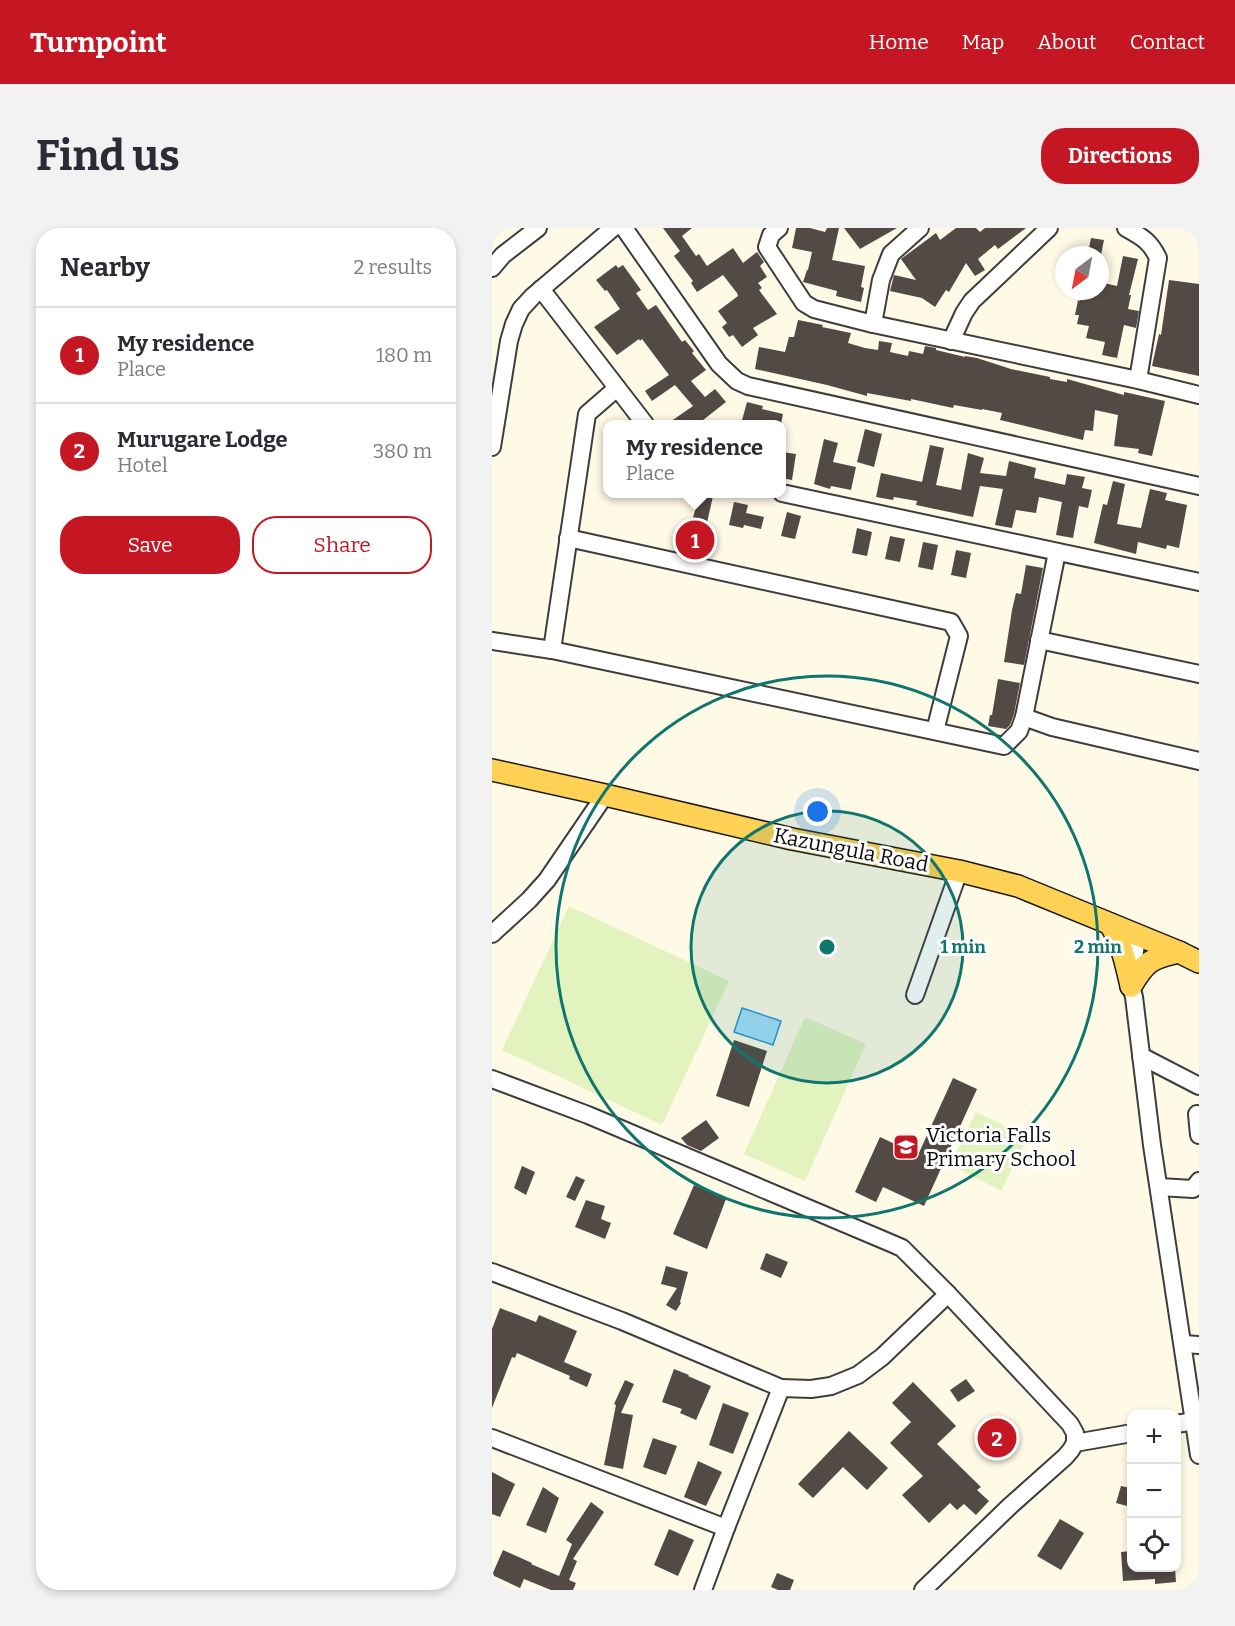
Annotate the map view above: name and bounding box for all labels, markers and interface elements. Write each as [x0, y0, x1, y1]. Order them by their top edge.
text: Turnpoint [30, 26, 167, 59]
text: Home [869, 29, 929, 55]
text: Map [962, 29, 1004, 55]
text: About [1037, 29, 1097, 55]
text: Contact [1130, 29, 1205, 55]
button: Directions [1041, 128, 1199, 184]
text: Find us [36, 131, 180, 181]
north arrow [1055, 246, 1109, 300]
text: Nearby [60, 252, 150, 283]
text: 2 results [353, 255, 432, 279]
text: My residence [117, 330, 254, 357]
text: 1 [75, 343, 84, 367]
text: 180 m [376, 343, 432, 367]
text: Place [117, 357, 166, 381]
popup [603, 420, 786, 498]
text: Murugare Lodge [117, 426, 288, 453]
text: My residence [626, 434, 763, 461]
text: 2 [74, 439, 85, 463]
text: 380 m [373, 439, 432, 463]
text: Hotel [117, 453, 168, 477]
text: Place [626, 461, 675, 485]
button: Save [60, 516, 240, 574]
button: Share [252, 516, 432, 574]
pin: 1 [676, 518, 714, 562]
your location [803, 797, 832, 826]
street label: Kazungula Road [771, 822, 931, 878]
text: 1 min [940, 936, 986, 958]
text: 2 min [1074, 936, 1122, 958]
centre of rings [817, 937, 837, 957]
place label: Victoria Falls Primary School [926, 1122, 1076, 1172]
school or university icon: Victoria Falls Primary School [891, 1132, 921, 1162]
map controls [1127, 1410, 1181, 1572]
button: + [1127, 1410, 1181, 1464]
pin: 2 [978, 1416, 1016, 1460]
button: − [1127, 1464, 1181, 1518]
button: locate [1127, 1518, 1181, 1572]

